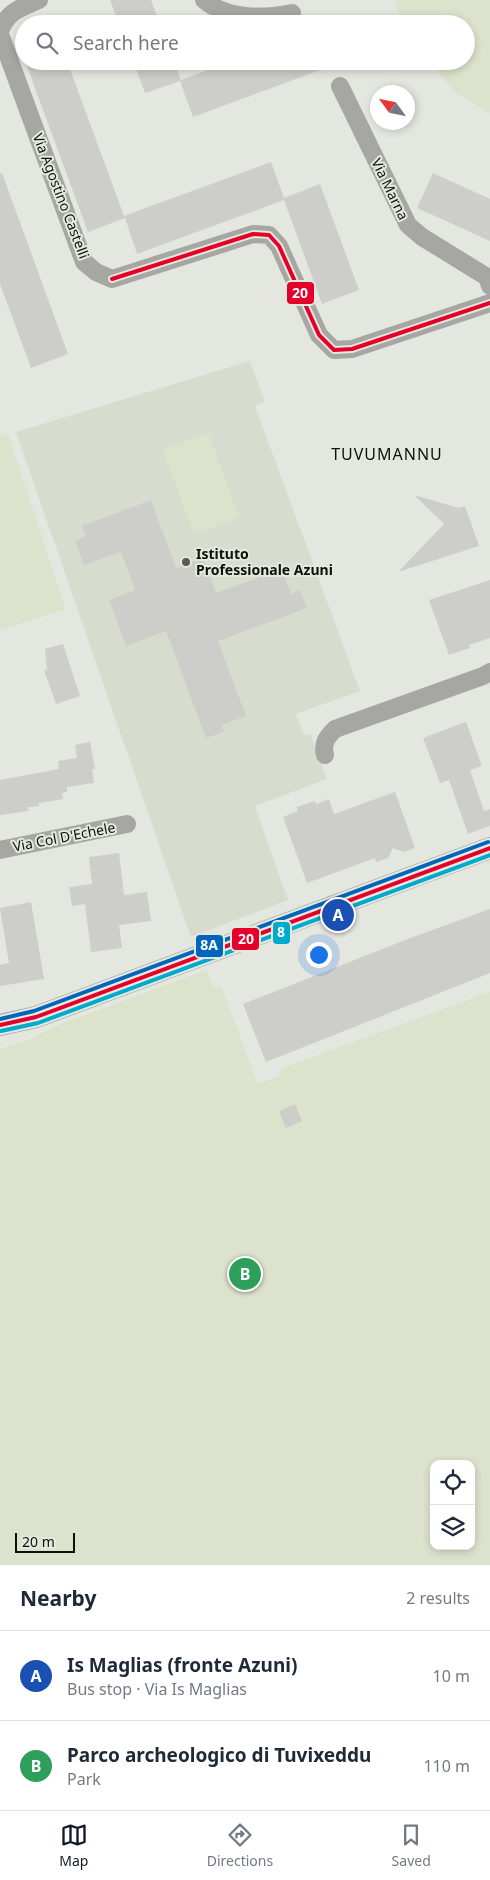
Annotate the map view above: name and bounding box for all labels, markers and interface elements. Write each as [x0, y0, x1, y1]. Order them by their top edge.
search box [15, 15, 475, 70]
icon: search [33, 29, 61, 57]
text: Search here [73, 30, 179, 56]
north arrow [370, 85, 415, 130]
street label: Via Agostino Castelli [29, 130, 94, 261]
street label: Via Marna [367, 155, 414, 223]
line badge: 20 [286, 281, 315, 305]
text: 20 [292, 283, 308, 302]
district label: TUVUMANNU [331, 443, 443, 465]
place label: Istituto Professionale Azuni [196, 544, 333, 579]
marker: Istituto Professionale Azuni [180, 556, 192, 568]
street label: Via Col D'Echele [11, 817, 117, 856]
pin: A [322, 896, 354, 934]
line badge: 8 [272, 921, 291, 945]
text: 8 [277, 922, 285, 941]
line badge: 20 [231, 927, 260, 951]
text: 20 [238, 929, 254, 948]
line badge: 8A [195, 934, 224, 958]
text: 8A [200, 935, 218, 954]
your location [306, 942, 332, 968]
pin: B [229, 1255, 261, 1293]
map controls [430, 1460, 475, 1550]
button: locate [430, 1460, 475, 1505]
button: layers [430, 1505, 475, 1550]
scale bar [15, 1530, 75, 1553]
text: 20 m [22, 1532, 55, 1551]
text: Nearby [20, 1584, 96, 1612]
text: 2 results [406, 1587, 470, 1609]
text: Is Maglias (fronte Azuni) [67, 1652, 297, 1678]
text: A [30, 1665, 42, 1687]
text: 10 m [433, 1665, 470, 1687]
text: Bus stop · Via Is Maglias [67, 1678, 247, 1700]
text: Parco archeologico di Tuvixeddu [67, 1742, 371, 1768]
text: B [31, 1755, 41, 1777]
text: 110 m [423, 1755, 470, 1777]
text: Park [67, 1768, 101, 1790]
tab: Map [59, 1821, 88, 1870]
tab: Directions [207, 1821, 273, 1870]
tab: Saved [392, 1821, 431, 1870]

